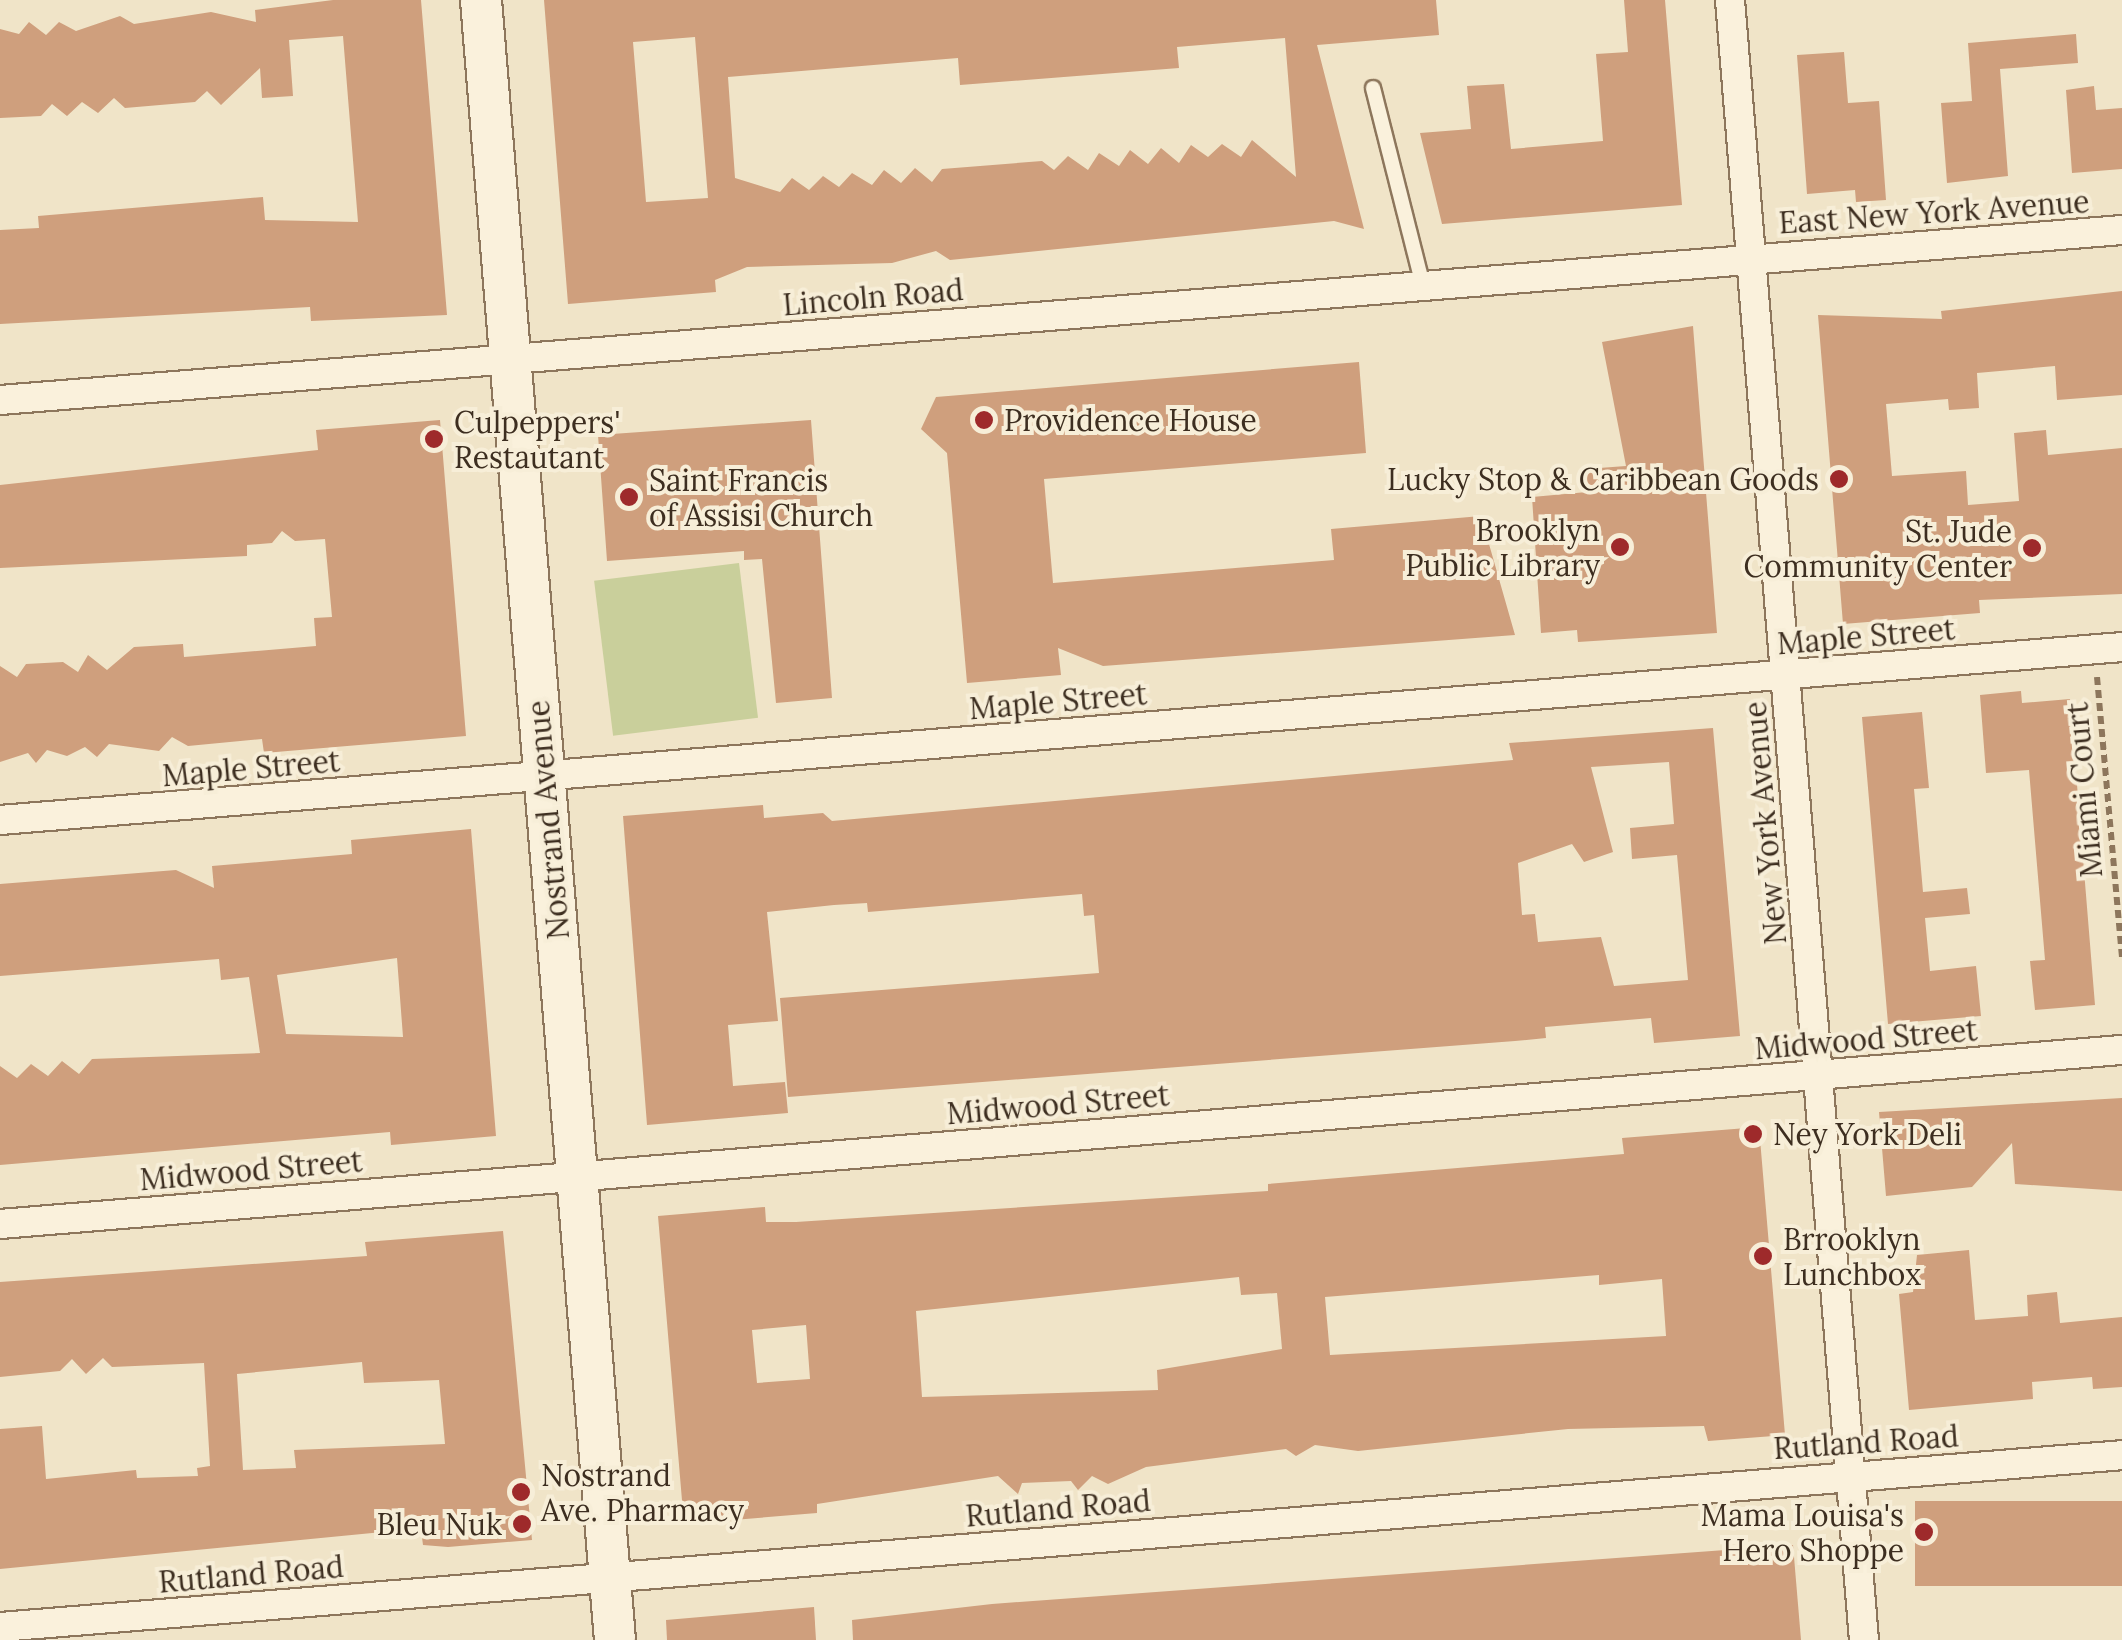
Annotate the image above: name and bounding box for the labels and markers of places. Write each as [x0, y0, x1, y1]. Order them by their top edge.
place label: Providence House [1004, 402, 1257, 438]
place label: Culpeppers' Restautant [454, 404, 620, 474]
marker: Providence House [973, 409, 995, 431]
marker: Culpeppers' Restautant [423, 428, 445, 450]
place label: Lucky Stop & Caribbean Goods [1387, 461, 1819, 497]
place label: Saint Francis of Assisi Church [649, 462, 873, 532]
marker: Lucky Stop & Caribbean Goods [1828, 468, 1850, 490]
marker: Saint Francis of Assisi Church [618, 486, 640, 508]
place label: Brooklyn Public Library [1405, 512, 1600, 582]
place label: St. Jude Community Center [1743, 513, 2012, 584]
marker: Brooklyn Public Library [1609, 536, 1631, 558]
marker: St. Jude Community Center [2021, 537, 2043, 559]
place label: Ney York Deli [1773, 1116, 1962, 1152]
marker: Ney York Deli [1742, 1123, 1764, 1145]
place label: Brrooklyn Lunchbox [1783, 1221, 1921, 1292]
marker: Brrooklyn Lunchbox [1752, 1245, 1774, 1267]
place label: Nostrand Ave. Pharmacy [541, 1457, 744, 1528]
marker: Nostrand Ave. Pharmacy [510, 1481, 532, 1503]
place label: Mama Louisa's Hero Shoppe [1700, 1497, 1904, 1568]
place label: Bleu Nuk [377, 1506, 502, 1542]
marker: Bleu Nuk [511, 1513, 533, 1535]
marker: Mama Louisa's Hero Shoppe [1913, 1521, 1935, 1543]

